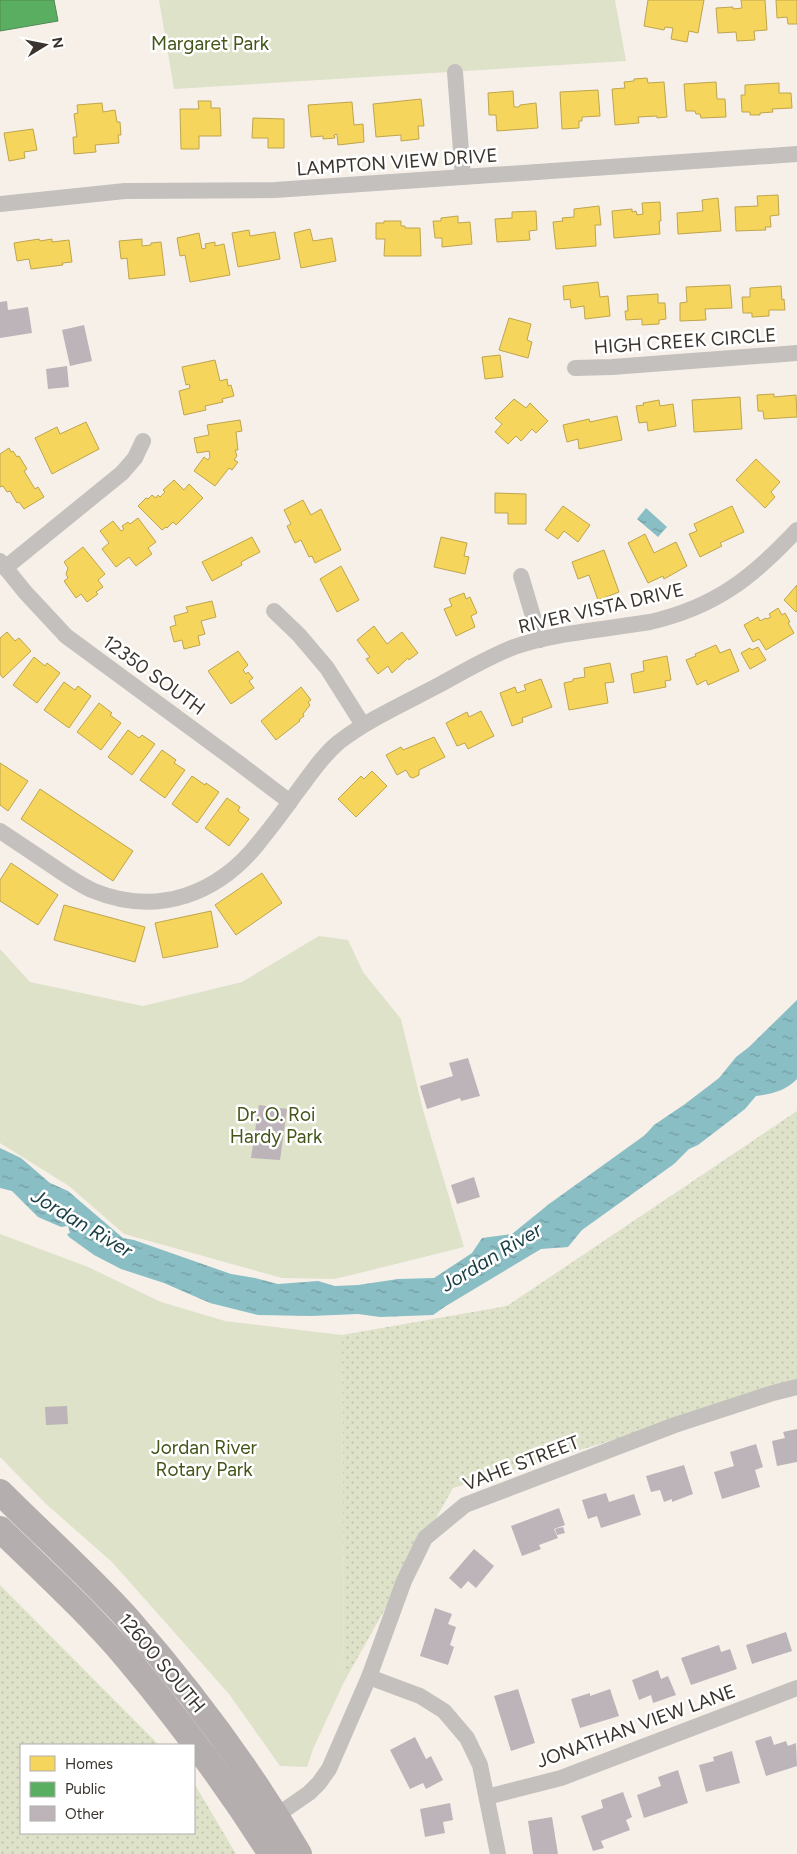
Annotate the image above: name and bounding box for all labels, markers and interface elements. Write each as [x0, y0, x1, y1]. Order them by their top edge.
north arrow [20, 20, 70, 70]
park label: Margaret Park [151, 32, 270, 55]
text: N [48, 36, 67, 50]
street label: LAMPTON VIEW DRIVE [296, 144, 498, 180]
street label: HIGH CREEK CIRCLE [593, 323, 777, 359]
street label: RIVER VISTA DRIVE [516, 578, 686, 638]
street label: 12350 SOUTH [98, 630, 210, 720]
park label: Dr. O. Roi Hardy Park [230, 1103, 323, 1148]
water label: Jordan River [26, 1183, 138, 1263]
water label: Jordan River [435, 1217, 547, 1297]
street label: VAHE STREET [460, 1430, 583, 1496]
park label: Jordan River Rotary Park [151, 1436, 258, 1481]
street label: 12600 SOUTH [114, 1609, 210, 1717]
street label: JONATHAN VIEW LANE [533, 1679, 739, 1773]
legend [20, 1744, 195, 1834]
text: Homes [65, 1755, 113, 1773]
text: Public [65, 1780, 106, 1798]
text: Other [65, 1805, 104, 1823]

